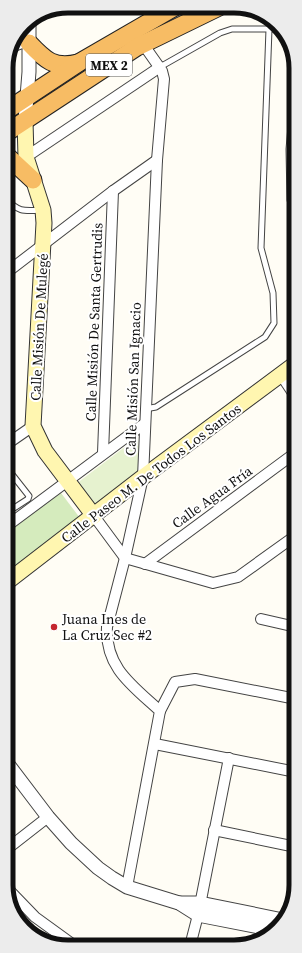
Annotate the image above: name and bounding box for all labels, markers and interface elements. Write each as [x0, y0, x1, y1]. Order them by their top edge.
road number: MEX 2 [86, 54, 132, 76]
street label: Calle Misión De Santa Gertrudis [81, 222, 107, 422]
street label: Calle Misión De Mulegé [25, 253, 53, 401]
street label: Calle Misión San Ignacio [120, 302, 146, 456]
street label: Calle Paseo M. De Todos Los Santos [57, 399, 245, 547]
street label: Calle Agua Fría [168, 461, 257, 533]
place label: Juana Ines de La Cruz Sec #2 [61, 609, 152, 645]
marker: Juana Ines de La Cruz Sec #2 [49, 622, 59, 632]

